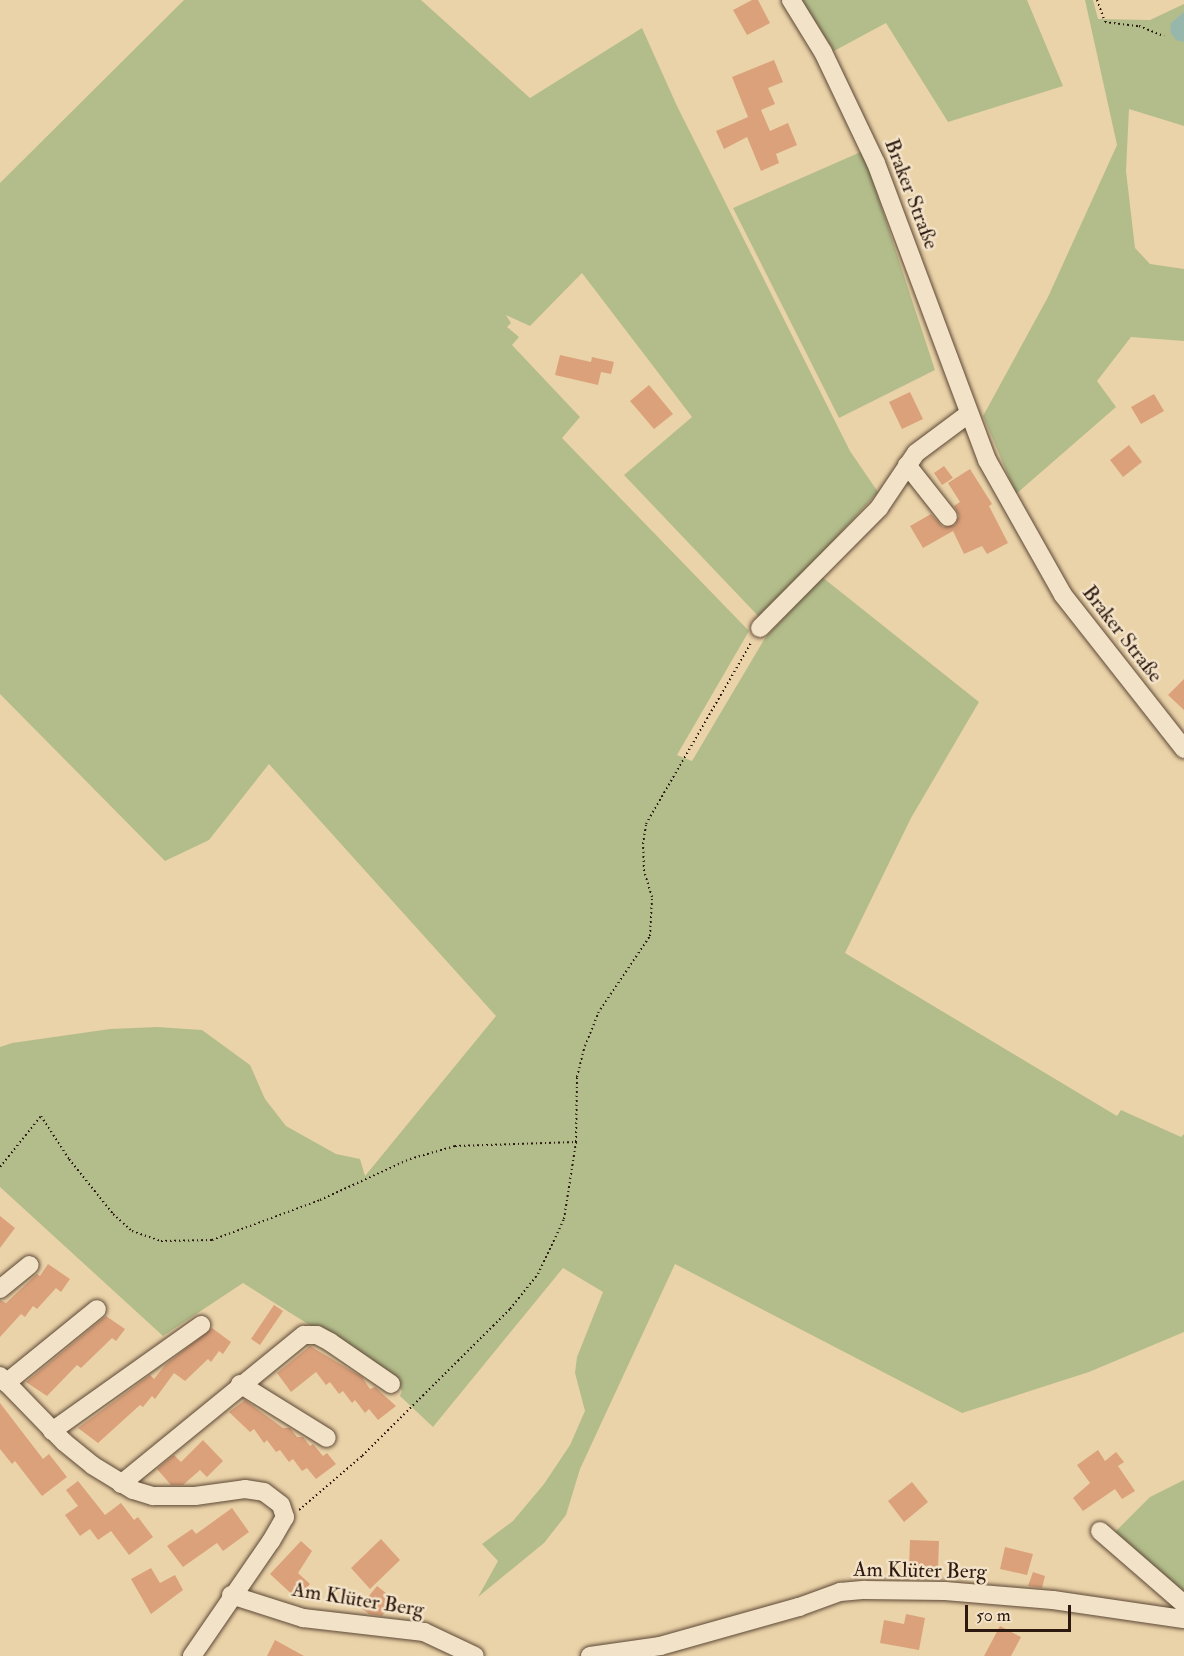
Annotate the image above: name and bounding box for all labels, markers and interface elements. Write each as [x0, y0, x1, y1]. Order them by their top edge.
street label: Braker Straße [878, 135, 944, 253]
street label: Braker Straße [1076, 581, 1168, 687]
street label: Am Klüter Berg [853, 1557, 987, 1585]
street label: Am Klüter Berg [290, 1577, 426, 1623]
scale bar [968, 1593, 1074, 1631]
text: 50 m [976, 1604, 1011, 1627]

